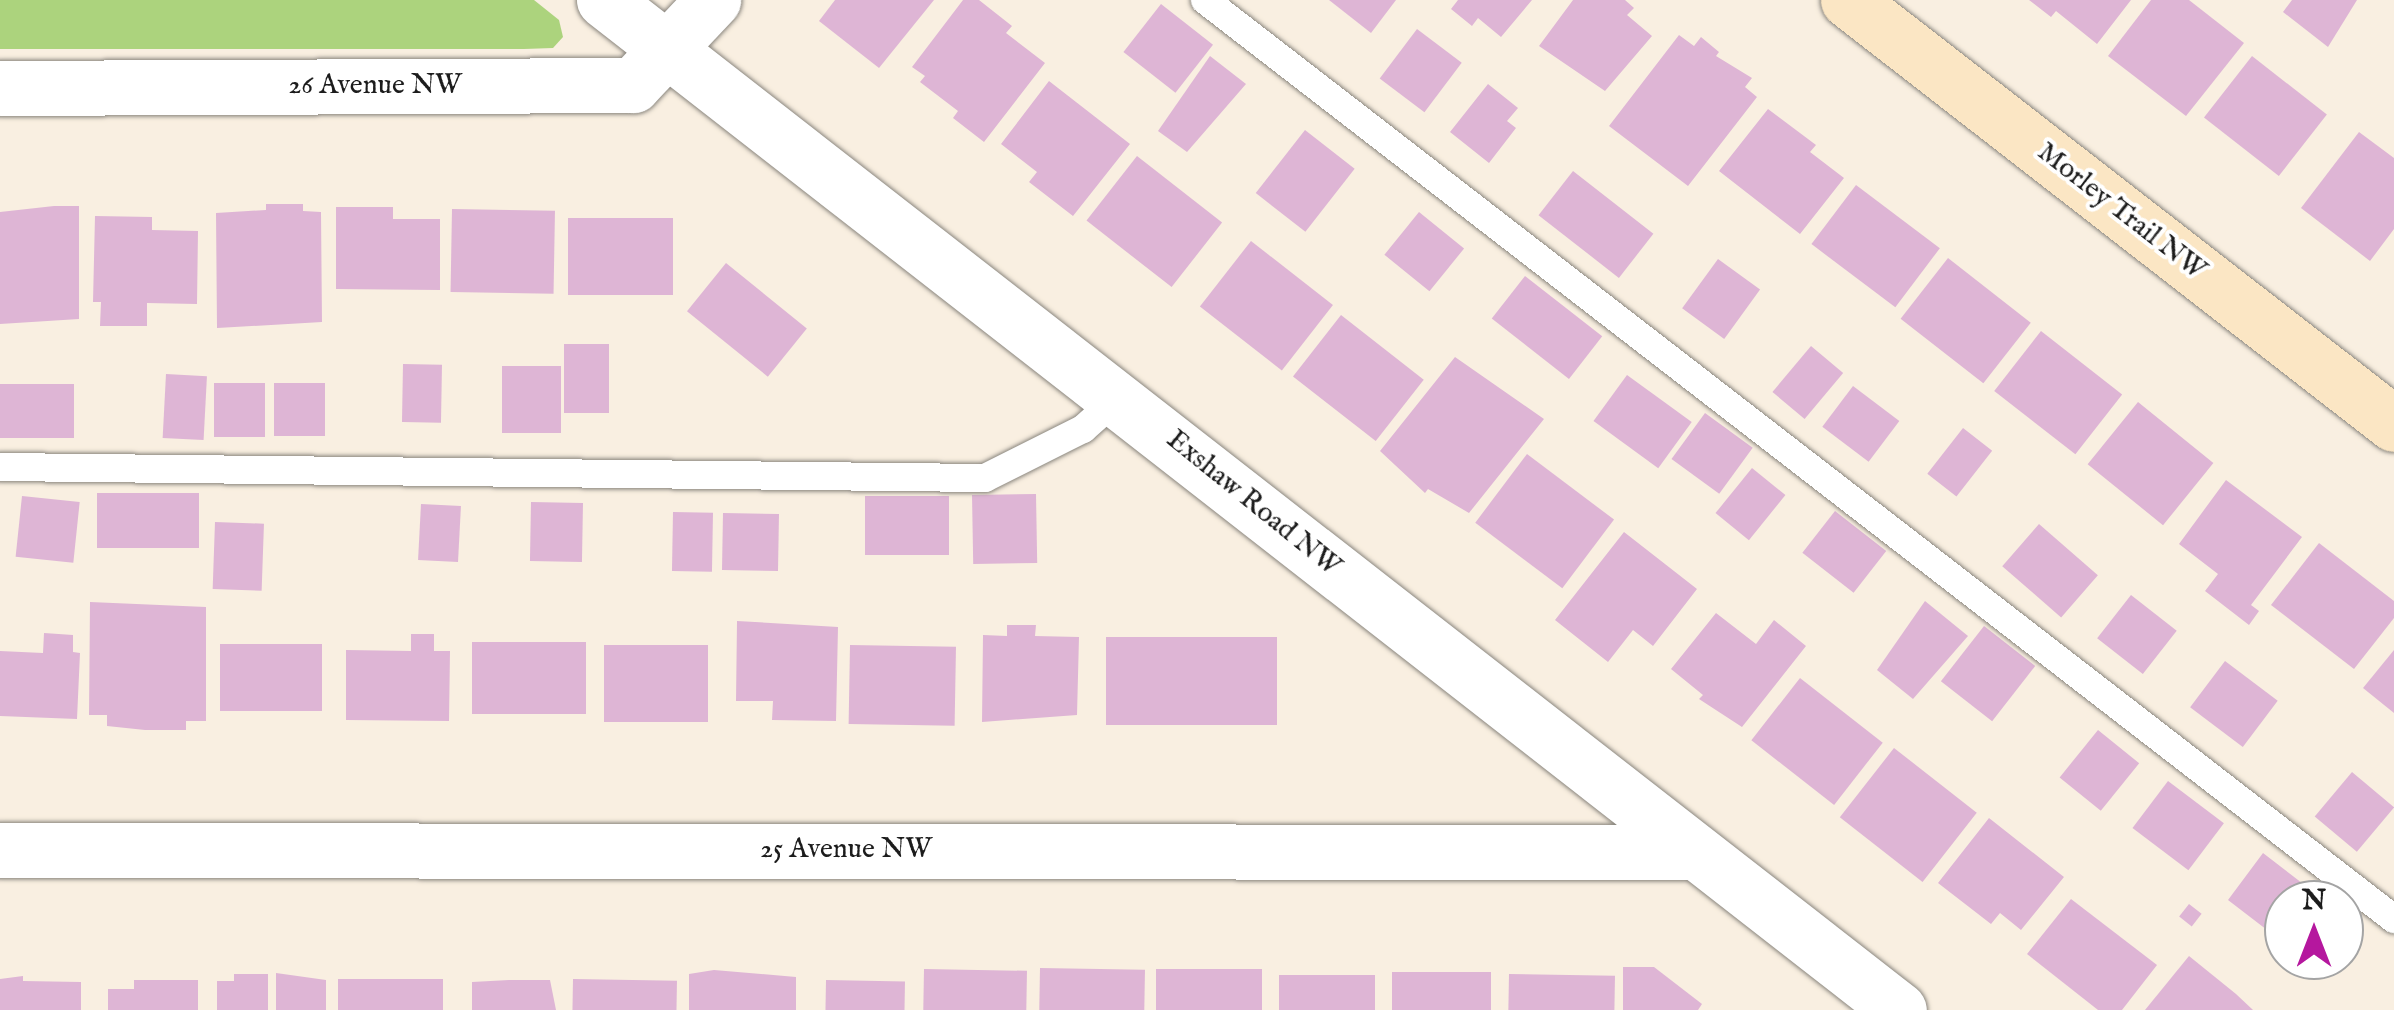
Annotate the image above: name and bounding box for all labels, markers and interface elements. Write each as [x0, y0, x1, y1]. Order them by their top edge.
street label: 26 Avenue NW [288, 69, 462, 103]
street label: Morley Trail NW [2030, 136, 2212, 288]
street label: Exshaw Road NW [1159, 424, 1347, 584]
street label: 25 Avenue NW [760, 833, 932, 867]
north arrow [2264, 880, 2364, 980]
text: N [2302, 884, 2326, 919]

